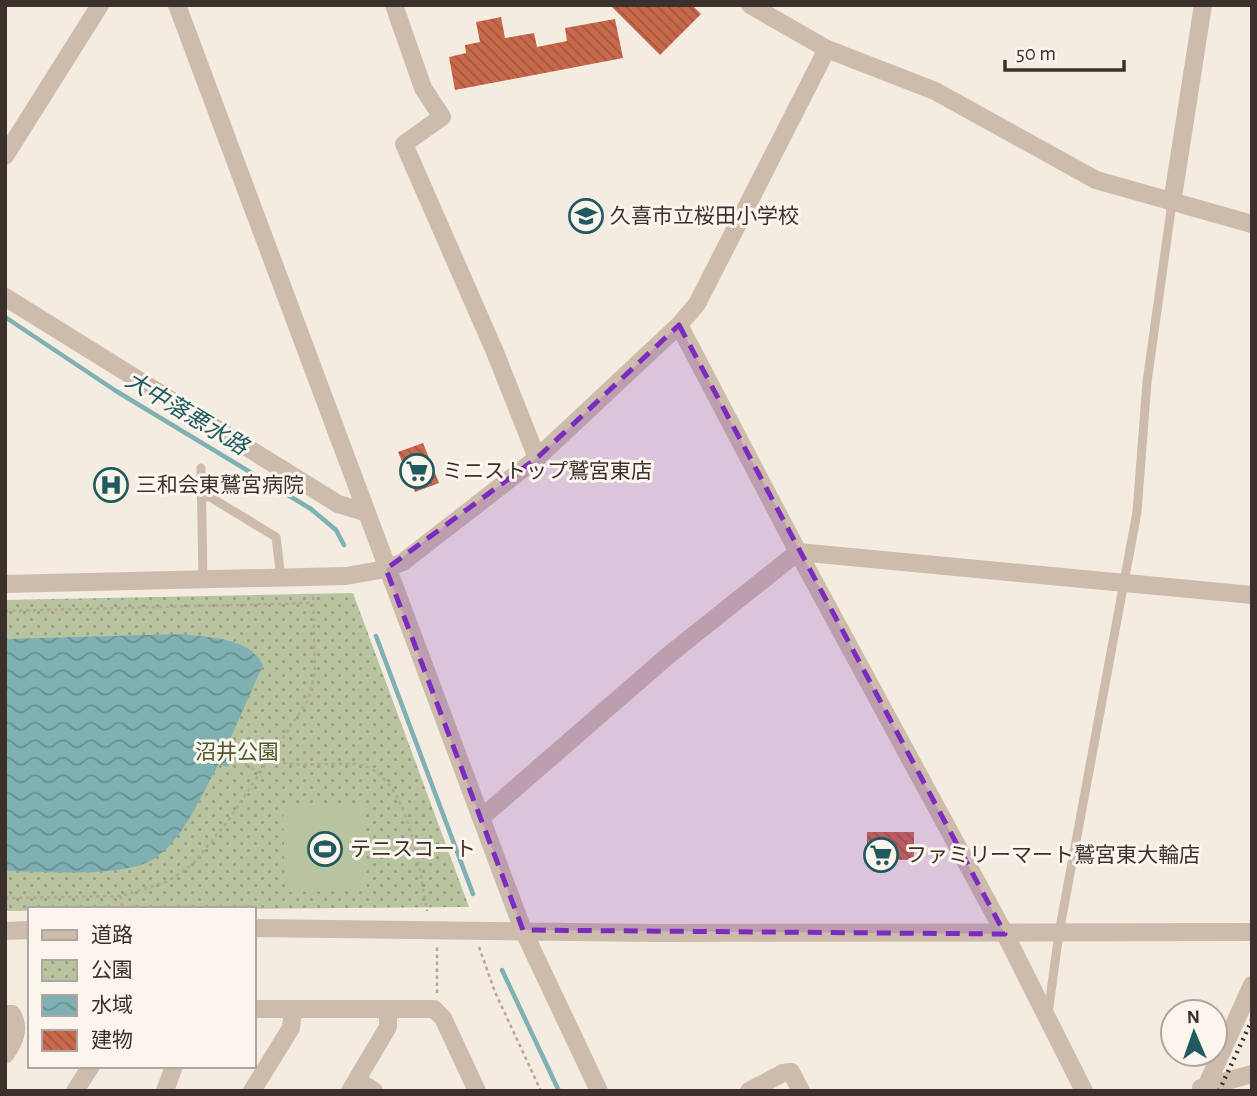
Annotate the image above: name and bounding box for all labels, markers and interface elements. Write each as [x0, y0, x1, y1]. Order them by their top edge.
scale bar [1005, 28, 1124, 72]
text: 50 m [1016, 43, 1056, 64]
school or university icon: 久喜市立桜田小学校 [567, 197, 605, 235]
place label: 久喜市立桜田小学校 [610, 205, 799, 227]
water label: 大中落悪水路 [121, 367, 254, 461]
supermarket icon: ミニストップ鷲宮東店 [398, 452, 436, 490]
place label: ミニストップ鷲宮東店 [442, 460, 652, 482]
hospital icon: 三和会東鷲宮病院 [92, 466, 130, 504]
place label: 三和会東鷲宮病院 [136, 474, 304, 496]
park label: 沼井公園 [195, 741, 279, 763]
sports icon: テニスコート [306, 830, 344, 868]
supermarket icon: ファミリーマート鷲宮東大輪店 [862, 836, 900, 874]
place label: テニスコート [350, 839, 476, 860]
place label: ファミリーマート鷲宮東大輪店 [906, 844, 1200, 866]
legend [28, 907, 256, 1068]
text: 道路 [91, 924, 133, 946]
text: 公園 [91, 960, 133, 981]
text: 水域 [91, 994, 133, 1016]
north arrow [1159, 998, 1229, 1068]
text: N [1187, 1008, 1200, 1027]
text: 建物 [91, 1029, 133, 1051]

